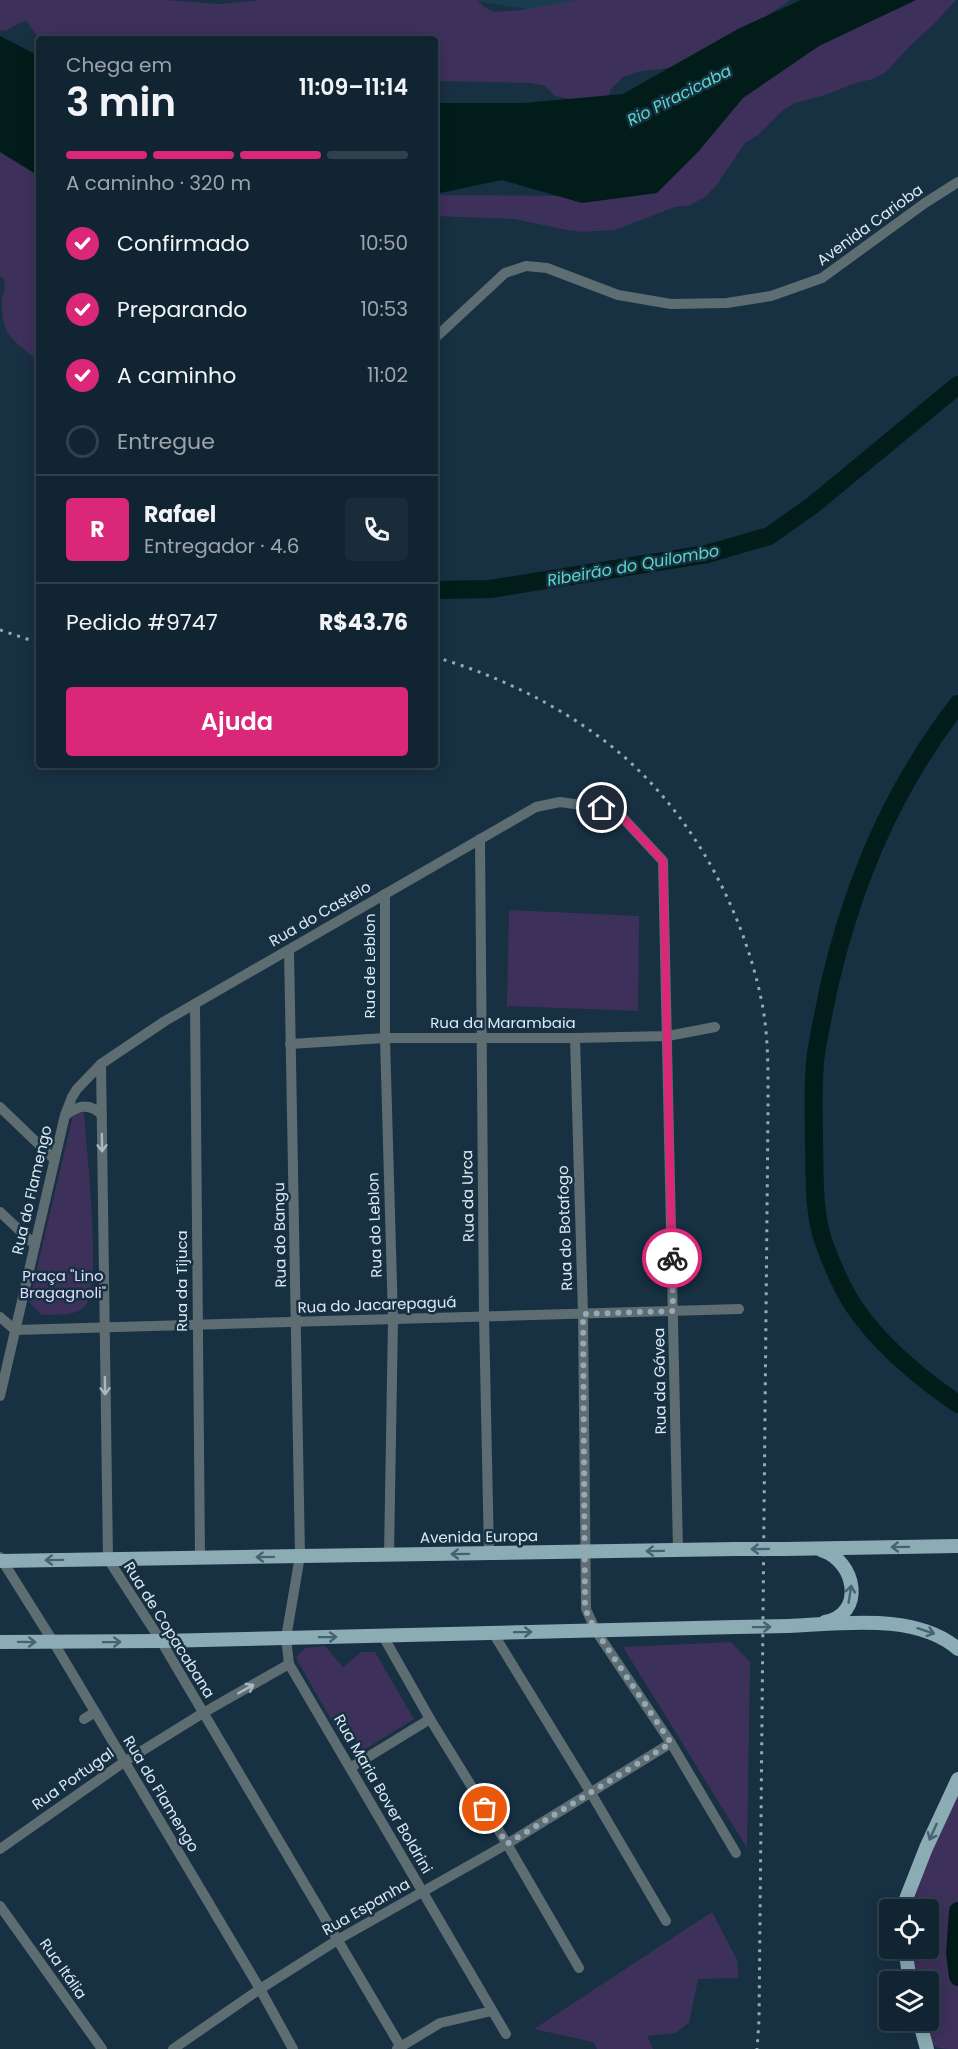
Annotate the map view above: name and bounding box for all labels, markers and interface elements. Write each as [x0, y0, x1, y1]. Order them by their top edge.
text: Chega em [66, 51, 172, 79]
water label: Rio Piracicaba [623, 59, 736, 132]
text: 11:09–11:14 [299, 72, 408, 103]
text: 3 min [66, 75, 176, 130]
text: A caminho · 320 m [66, 169, 251, 197]
street label: Avenida Carioba [812, 179, 927, 270]
icon: check [66, 227, 99, 260]
text: Confirmado [117, 228, 250, 259]
text: 10:50 [360, 229, 408, 257]
icon: check [66, 293, 99, 326]
text: Preparando [117, 294, 247, 325]
text: 10:53 [360, 295, 408, 323]
icon: check [66, 359, 99, 392]
text: A caminho [117, 360, 236, 391]
text: 11:02 [367, 361, 408, 389]
text: Entregue [117, 426, 215, 457]
button: phone [345, 498, 408, 561]
text: Rafael [144, 499, 216, 530]
text: R [90, 514, 105, 545]
text: Entregador · 4.6 [144, 532, 299, 560]
water label: Ribeirão do Quilombo [545, 539, 721, 592]
text: Pedido #9747 [66, 607, 218, 638]
text: R$43.76 [319, 607, 408, 638]
button: Ajuda [66, 687, 408, 756]
pin [576, 782, 627, 833]
icon: home [585, 791, 618, 824]
street label: Rua do Castelo [265, 876, 374, 951]
street label: Rua de Leblon [359, 913, 380, 1019]
street label: Rua da Marambaia [430, 1012, 576, 1033]
street label: Rua do Flamengo [6, 1123, 57, 1257]
one-way arrow [96, 1133, 108, 1153]
street label: Rua da Urca [456, 1150, 479, 1242]
street label: Rua do Botafogo [552, 1165, 577, 1291]
street label: Rua do Leblon [362, 1172, 387, 1278]
street label: Rua do Bangu [268, 1182, 291, 1288]
courier [642, 1228, 702, 1288]
street label: Rua da Tijuca [171, 1230, 192, 1332]
icon: bike [656, 1242, 689, 1275]
park label: Praça "Lino Bragagnoli" [20, 1265, 106, 1303]
street label: Rua do Jacarepaguá [297, 1291, 457, 1318]
street label: Rua da Gávea [648, 1327, 671, 1435]
one-way arrow [100, 1376, 111, 1396]
street label: Avenida Europa [420, 1525, 538, 1548]
one-way arrow [890, 1541, 910, 1553]
one-way arrow [750, 1543, 770, 1555]
one-way arrow [646, 1545, 666, 1556]
one-way arrow [451, 1548, 471, 1559]
one-way arrow [256, 1551, 276, 1563]
one-way arrow [44, 1554, 64, 1566]
street label: Rua de Copacabana [119, 1558, 220, 1702]
one-way arrow [844, 1585, 855, 1604]
one-way arrow [752, 1621, 772, 1632]
one-way arrow [916, 1626, 935, 1637]
one-way arrow [512, 1627, 532, 1638]
one-way arrow [317, 1631, 337, 1643]
one-way arrow [16, 1636, 36, 1648]
one-way arrow [101, 1636, 121, 1648]
one-way arrow [237, 1682, 254, 1694]
street label: Rua Maria Bover Boldrini [329, 1710, 438, 1877]
street label: Rua do Flamengo [118, 1732, 204, 1856]
street label: Rua Portugal [27, 1743, 118, 1815]
pin [459, 1783, 510, 1834]
icon: bag [468, 1792, 501, 1825]
one-way arrow [927, 1822, 939, 1840]
street label: Rua Espanha [318, 1873, 413, 1940]
map controls [879, 1899, 939, 2031]
button: locate [879, 1899, 939, 1959]
street label: Rua Itália [35, 1934, 92, 2003]
button: layers [879, 1971, 939, 2031]

